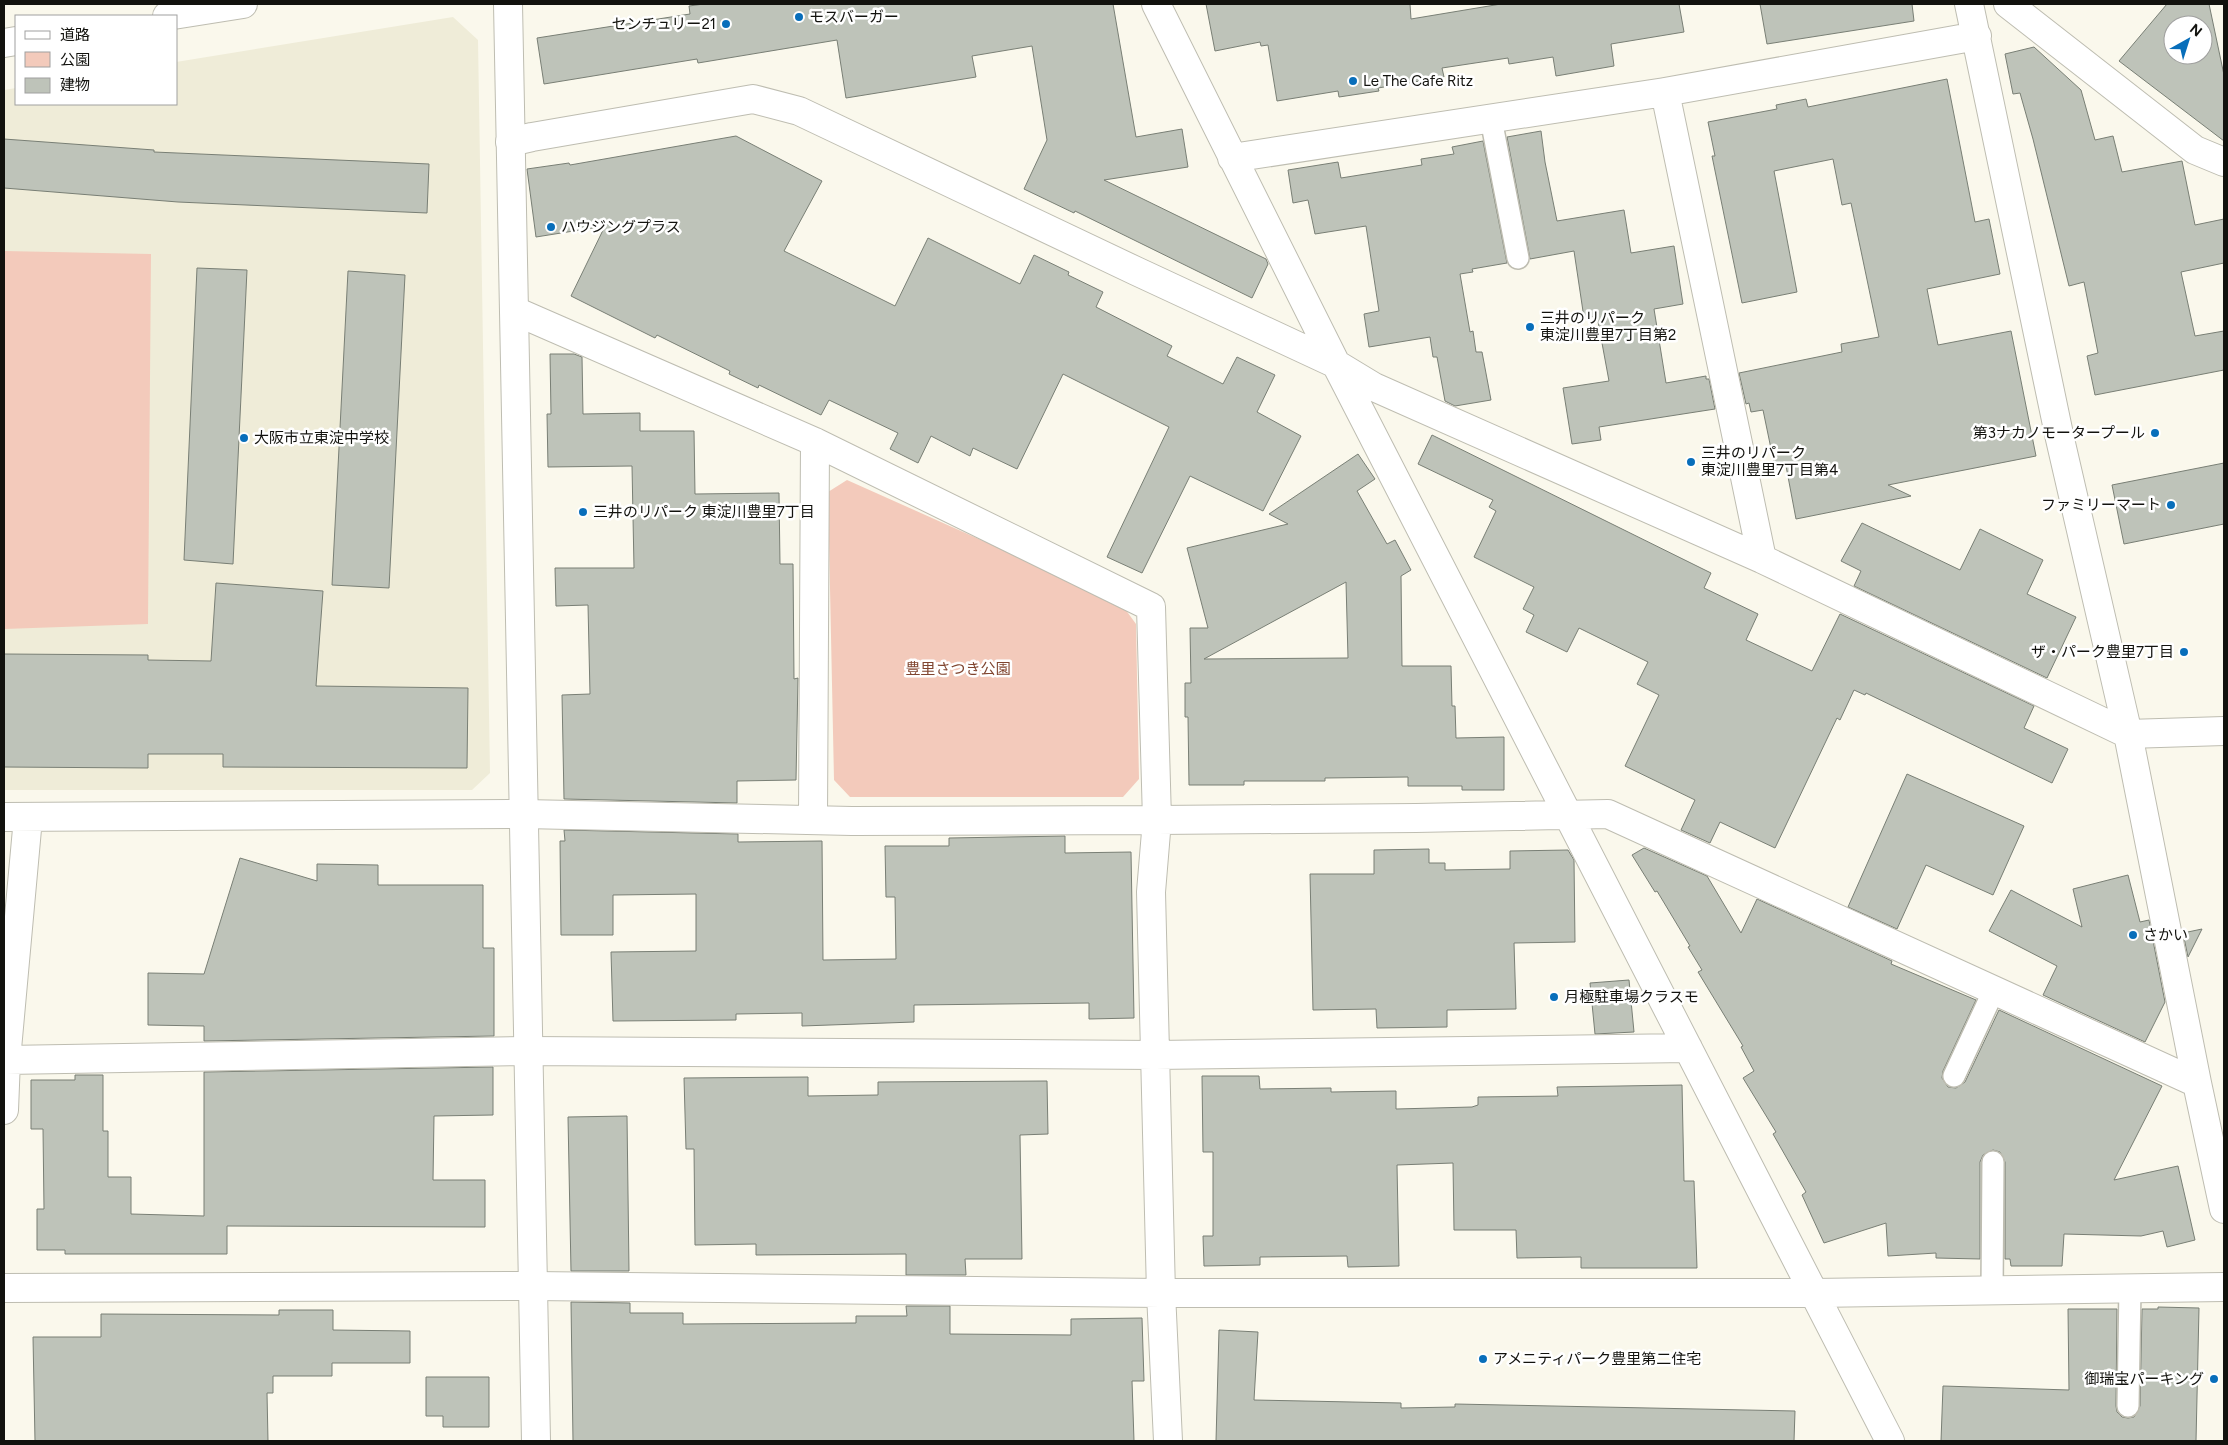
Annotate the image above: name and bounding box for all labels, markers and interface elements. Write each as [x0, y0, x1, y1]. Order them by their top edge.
place label: モスバーガー [809, 8, 899, 26]
marker: モスバーガー [793, 11, 805, 23]
legend [15, 15, 178, 105]
place label: センチュリー21 [611, 15, 716, 33]
north arrow [2163, 15, 2213, 65]
marker: センチュリー21 [720, 18, 732, 30]
text: N [2186, 20, 2205, 40]
text: 道路 [60, 26, 90, 44]
text: 公園 [60, 51, 90, 69]
place label: Le The Cafe Ritz [1363, 72, 1473, 90]
marker: Le The Cafe Ritz [1347, 75, 1359, 87]
text: 建物 [60, 76, 90, 94]
place label: ハウジングプラス [561, 218, 681, 236]
marker: ハウジングプラス [545, 221, 557, 233]
place label: 三井のリパーク 東淀川豊里7丁目第2 [1540, 309, 1676, 344]
marker: 三井のリパーク 東淀川豊里7丁目第2 [1524, 321, 1536, 333]
place label: 第3ナカノモータープール [1973, 424, 2145, 442]
marker: 第3ナカノモータープール [2149, 427, 2161, 439]
place label: 大阪市立東淀中学校 [254, 429, 389, 447]
marker: 大阪市立東淀中学校 [238, 432, 250, 444]
place label: 三井のリパーク 東淀川豊里7丁目第4 [1701, 444, 1838, 479]
marker: 三井のリパーク 東淀川豊里7丁目第4 [1685, 456, 1697, 468]
place label: ファミリーマート [2041, 496, 2161, 514]
marker: ファミリーマート [2165, 499, 2177, 511]
place label: 三井のリパーク 東淀川豊里7丁目 [593, 503, 815, 521]
marker: 三井のリパーク 東淀川豊里7丁目 [577, 506, 589, 518]
place label: ザ・パーク豊里7丁目 [2031, 643, 2174, 661]
marker: ザ・パーク豊里7丁目 [2178, 646, 2190, 658]
park label: 豊里さつき公園 [905, 660, 1011, 678]
place label: さかい [2143, 926, 2188, 944]
marker: さかい [2127, 929, 2139, 941]
place label: 月極駐車場クラスモ [1564, 988, 1699, 1006]
marker: 月極駐車場クラスモ [1548, 991, 1560, 1003]
place label: アメニティパーク豊里第二住宅 [1493, 1350, 1701, 1368]
marker: アメニティパーク豊里第二住宅 [1477, 1353, 1489, 1365]
place label: 御瑞宝パーキング [2084, 1370, 2204, 1388]
marker: 御瑞宝パーキング [2208, 1373, 2220, 1385]

